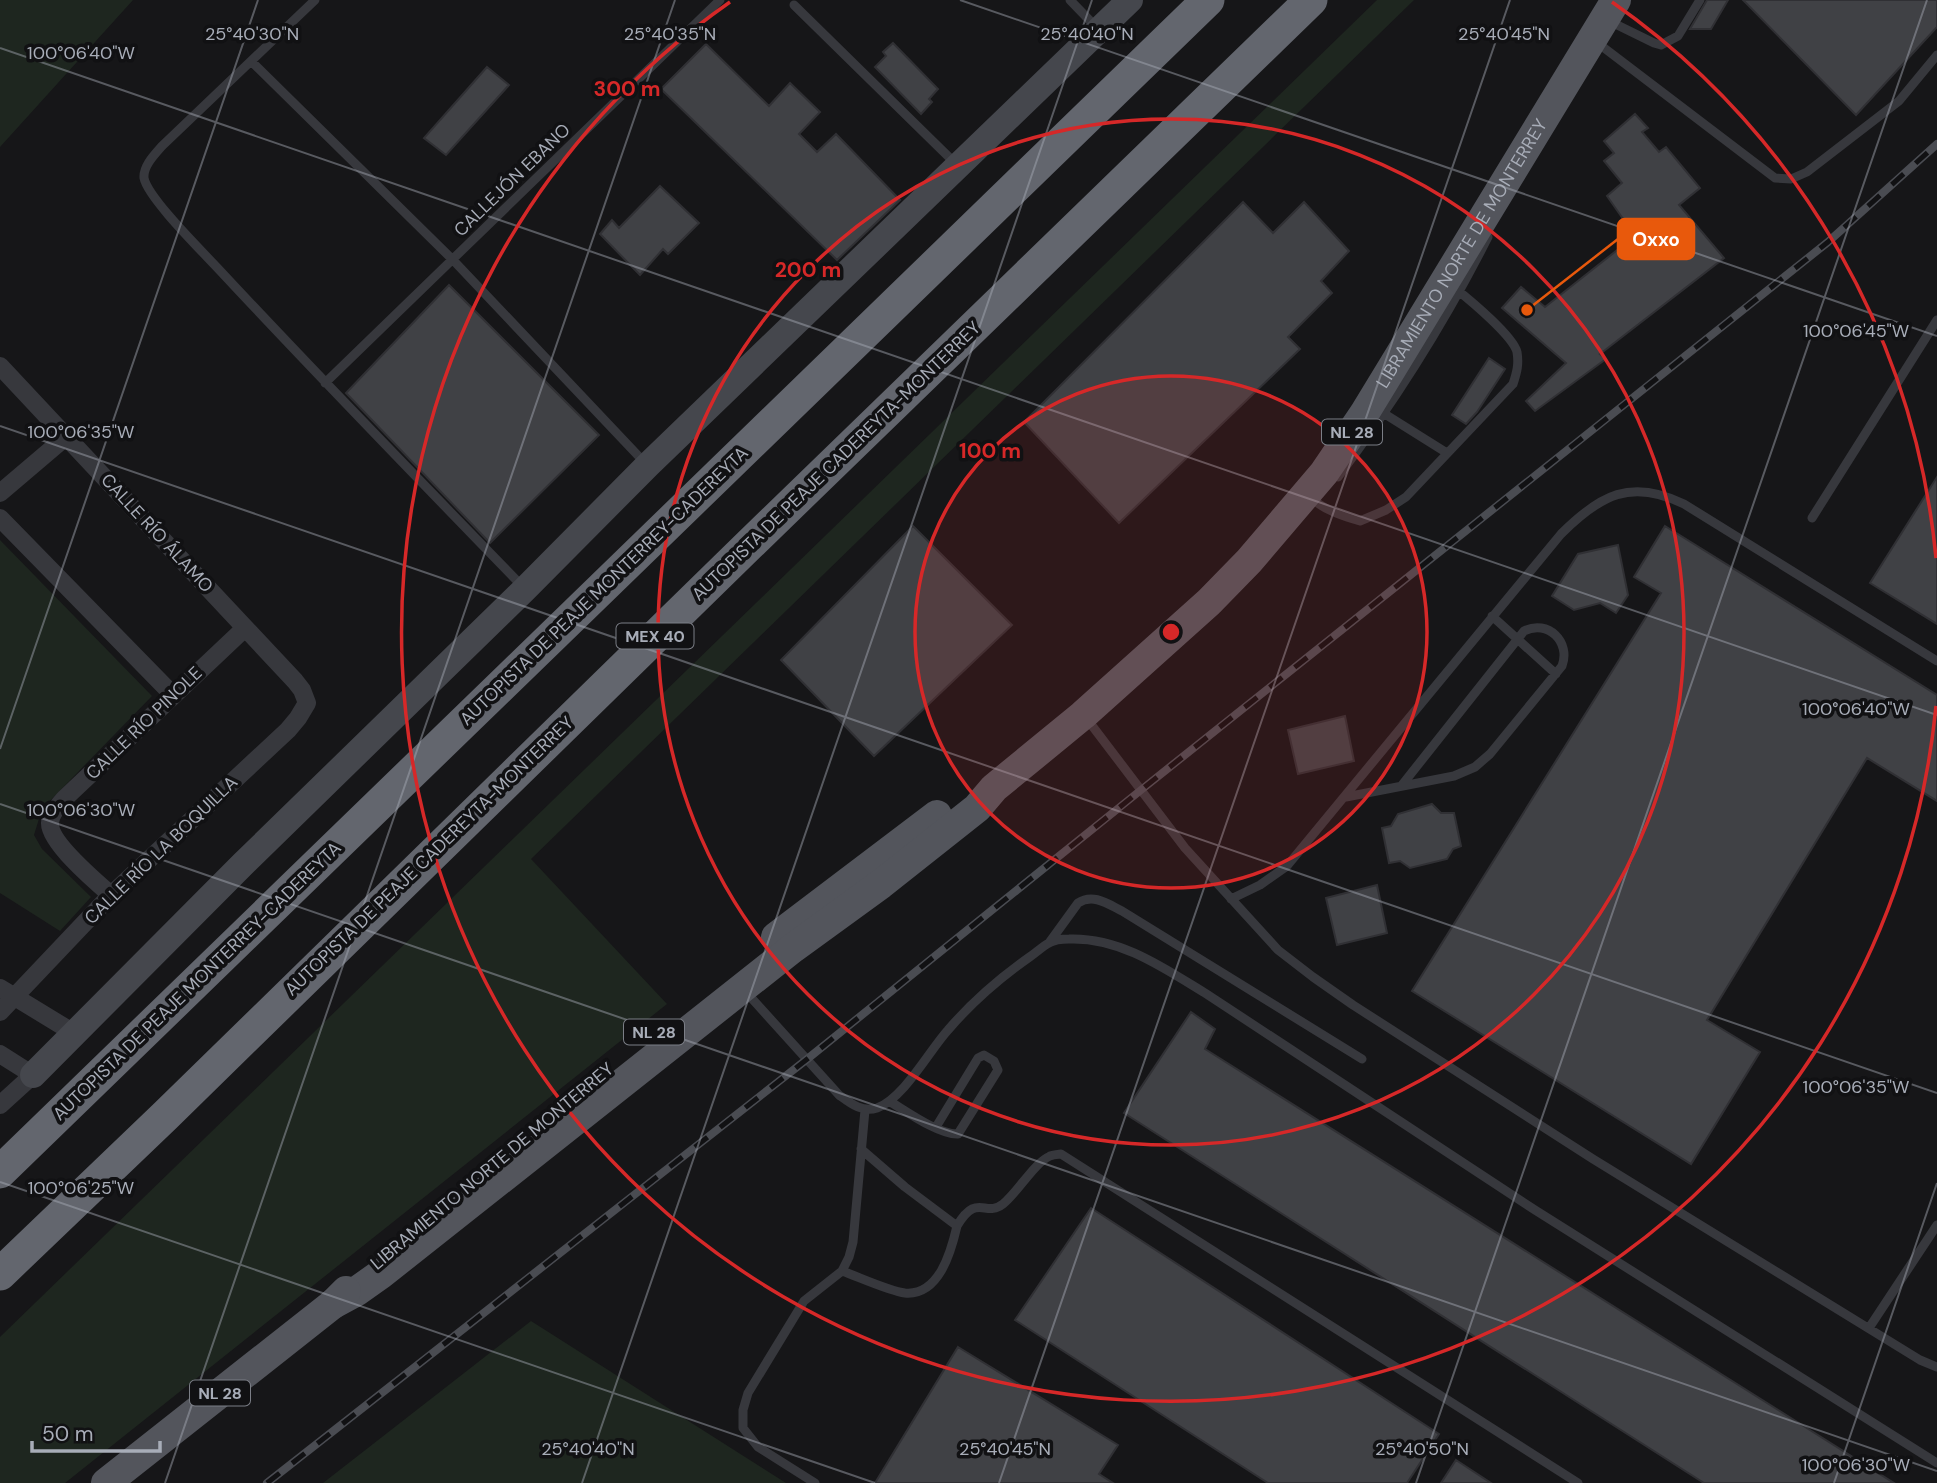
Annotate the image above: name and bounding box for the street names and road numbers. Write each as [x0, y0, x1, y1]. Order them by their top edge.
street label: LIBRAMIENTO NORTE DE MONTERREY [1371, 114, 1553, 392]
street label: CALLEJÓN EBANO [449, 118, 575, 242]
street label: AUTOPISTA DE PEAJE CADEREYTA-MONTERREY [686, 316, 986, 606]
road number: NL 28 [1322, 420, 1382, 444]
street label: AUTOPISTA DE PEAJE MONTERREY-CADEREYTA [455, 441, 753, 731]
street label: CALLE RÍO ÁLAMO [96, 468, 219, 598]
road number: MEX 40 [616, 624, 694, 649]
street label: CALLE RÍO PINOLE [81, 661, 207, 785]
street label: AUTOPISTA DE PEAJE CADEREYTA-MONTERREY [279, 711, 579, 1001]
street label: CALLE RÍO LA BOQUILLA [79, 770, 243, 929]
street label: AUTOPISTA DE PEAJE MONTERREY-CADEREYTA [48, 836, 346, 1126]
road number: NL 28 [624, 1020, 684, 1044]
street label: LIBRAMIENTO NORTE DE MONTERREY [365, 1057, 619, 1275]
road number: NL 28 [190, 1380, 250, 1406]

